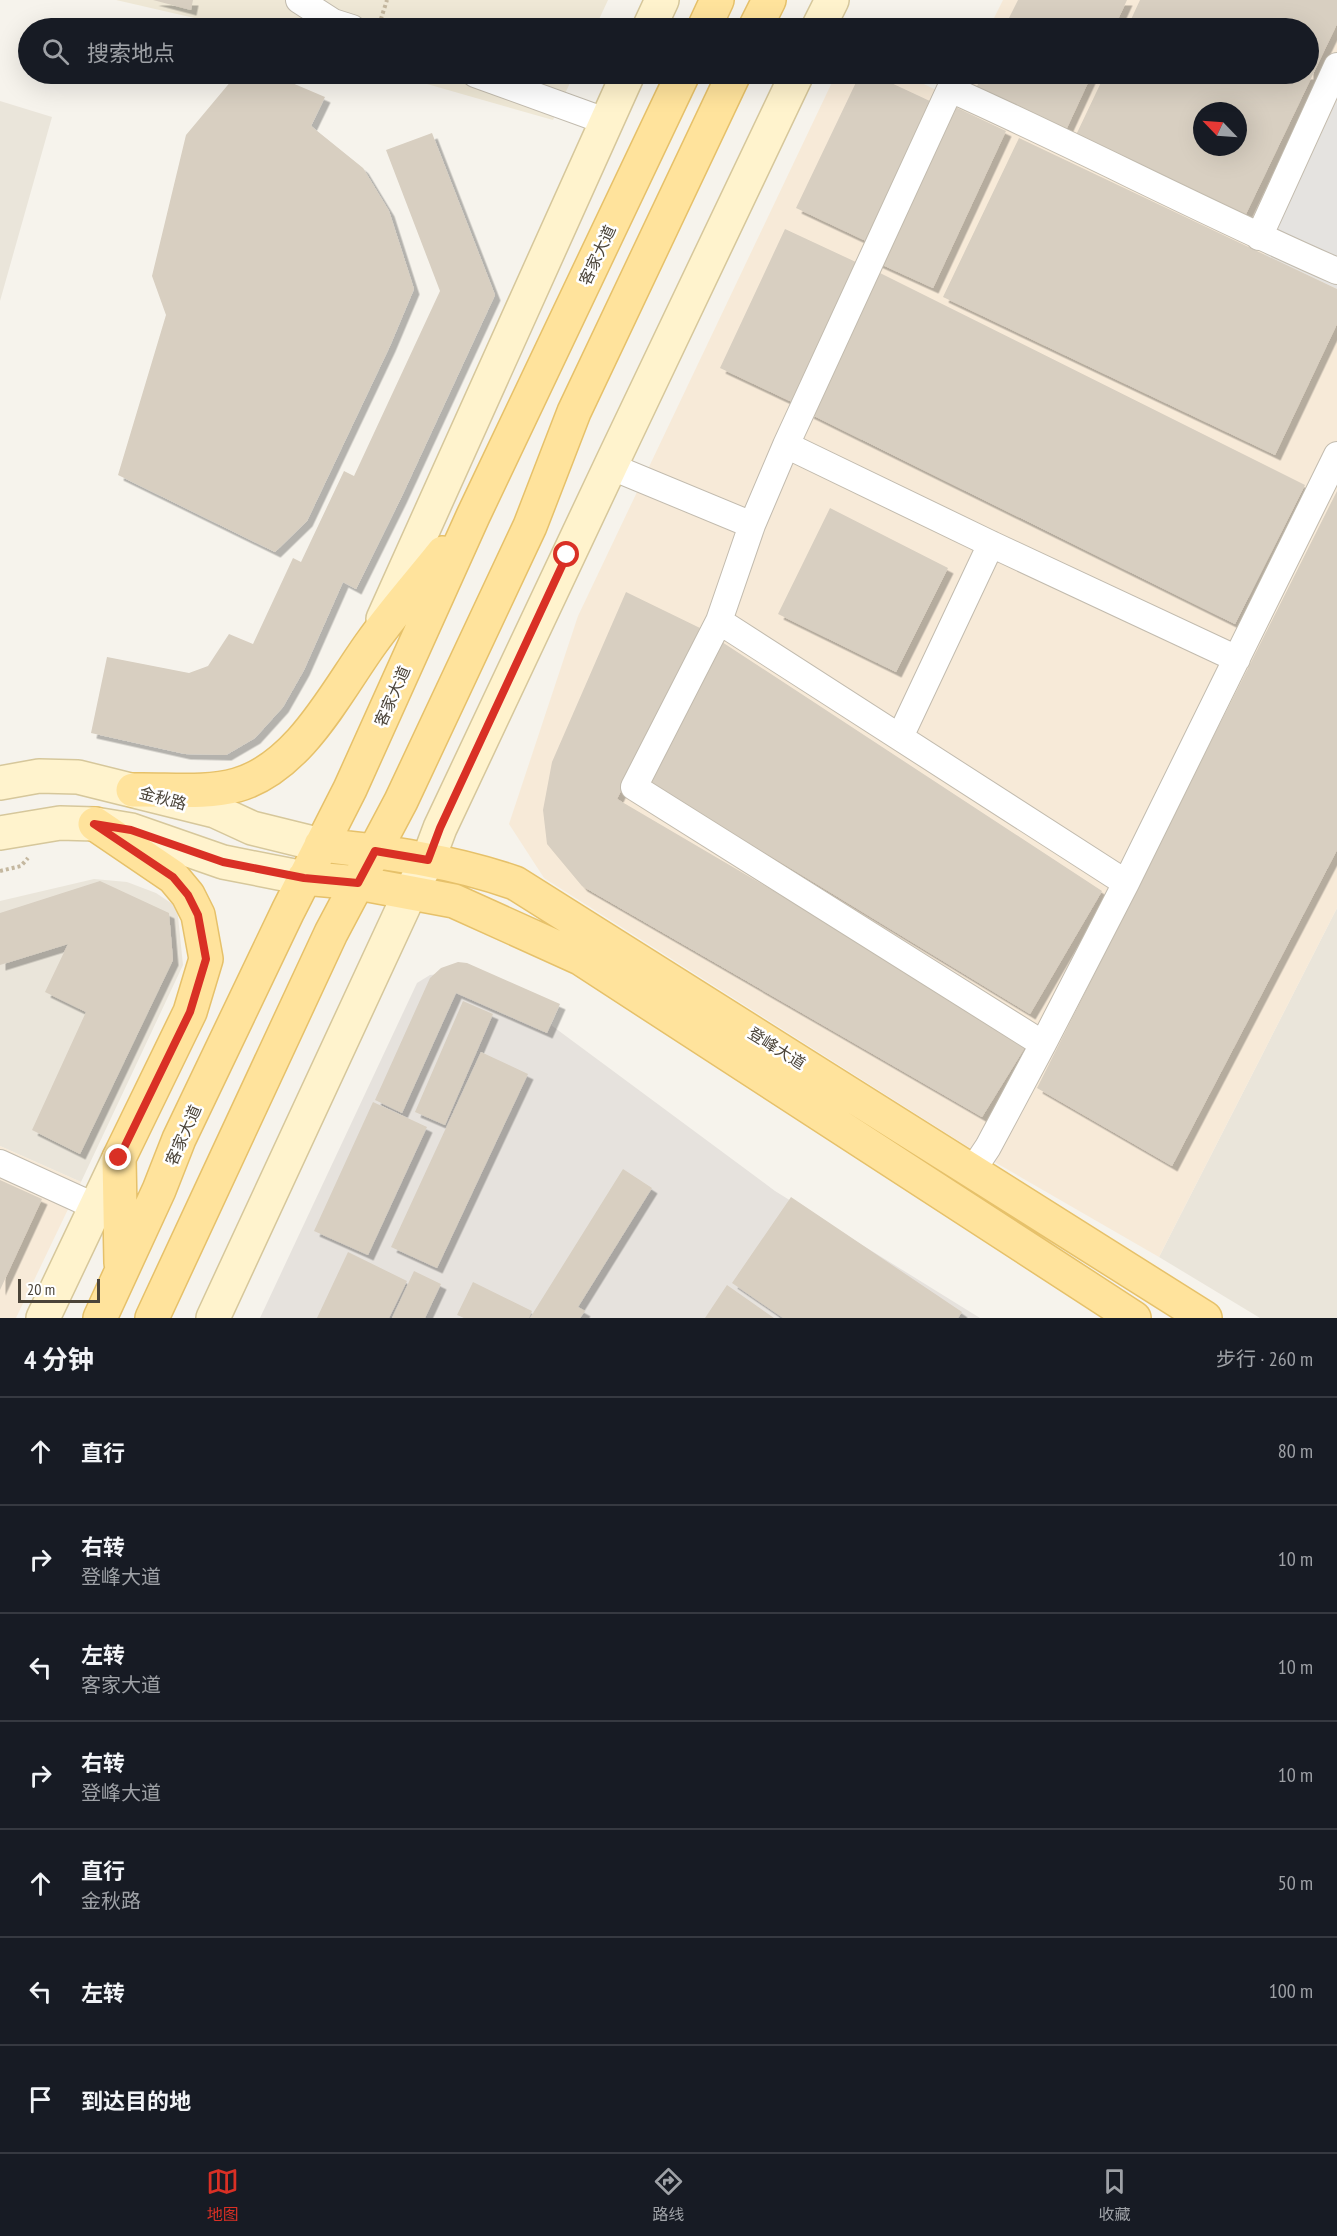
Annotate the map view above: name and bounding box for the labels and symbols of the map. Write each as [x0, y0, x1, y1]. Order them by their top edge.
north arrow [1193, 102, 1247, 156]
street label: 客家大道 [574, 222, 620, 288]
route start [553, 541, 579, 567]
street label: 客家大道 [370, 663, 414, 729]
street label: 金秋路 [137, 782, 189, 814]
street label: 登峰大道 [745, 1023, 809, 1073]
street label: 客家大道 [161, 1102, 205, 1168]
route end [105, 1144, 131, 1170]
scale bar [18, 1276, 100, 1304]

